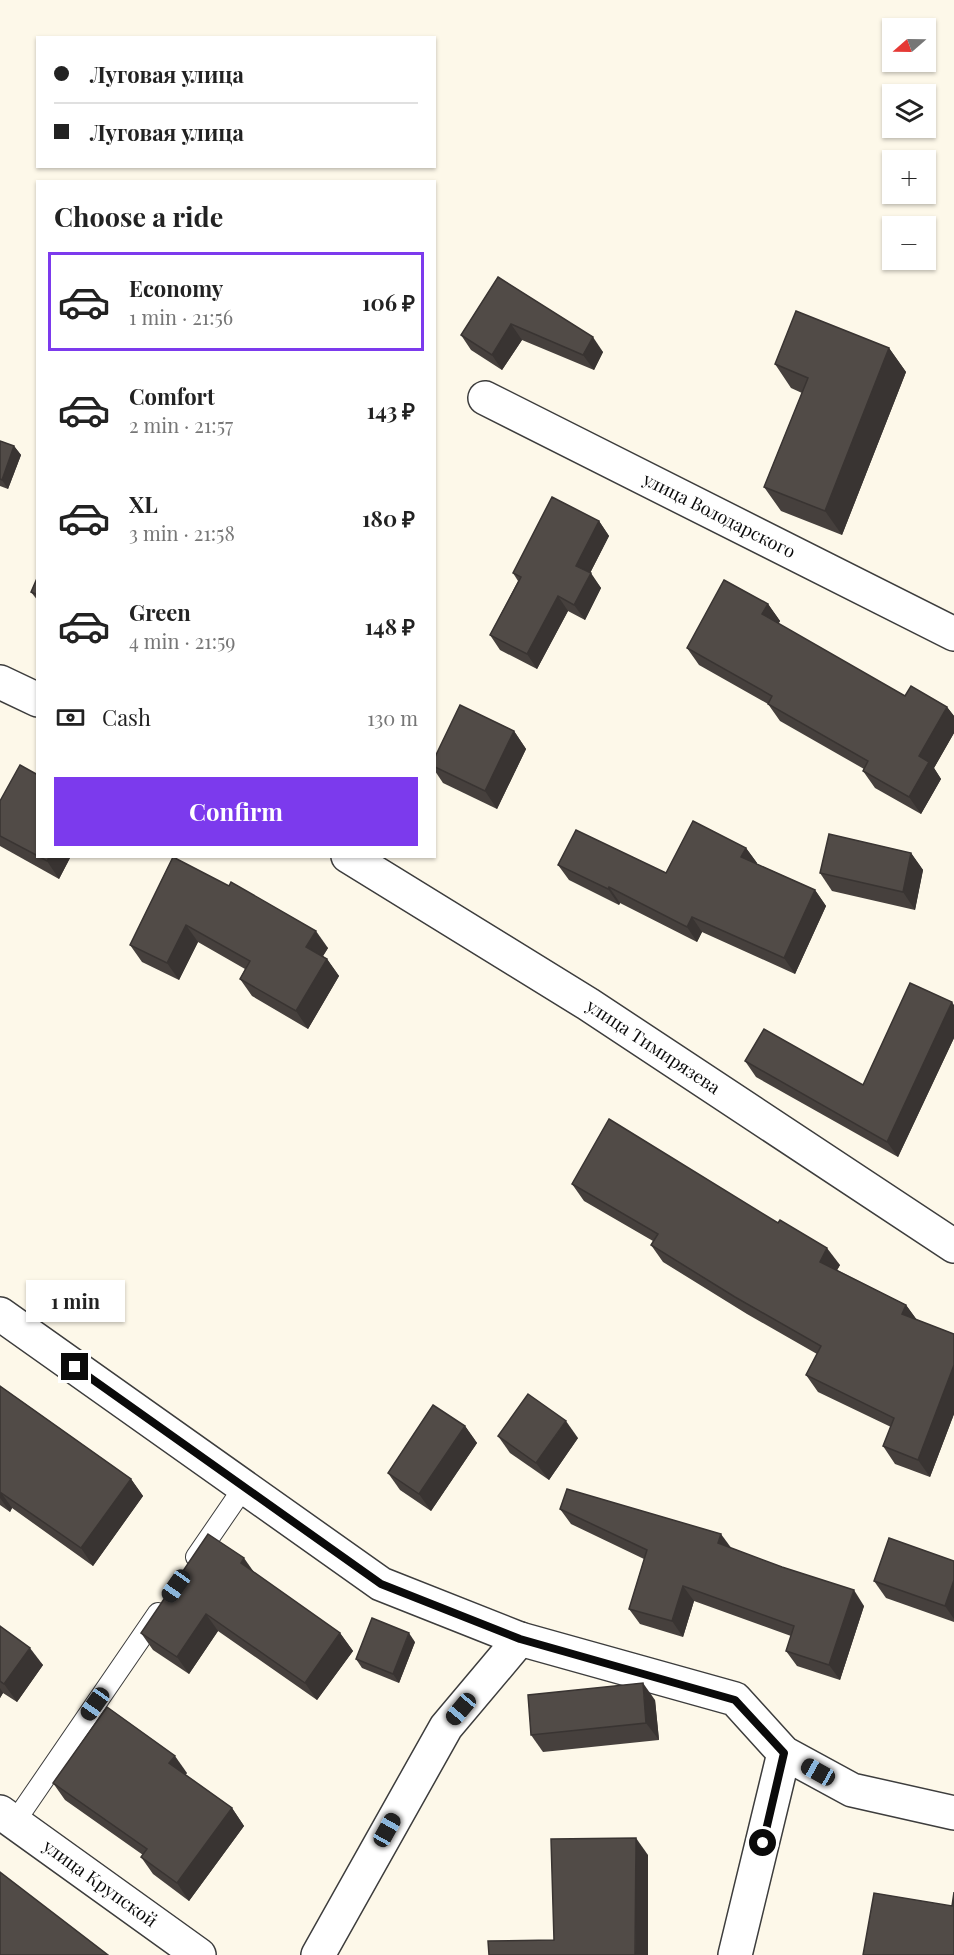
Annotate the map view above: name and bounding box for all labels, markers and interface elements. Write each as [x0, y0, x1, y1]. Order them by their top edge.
north arrow [882, 18, 936, 72]
map controls [882, 18, 936, 270]
text: Луговая улица [90, 59, 244, 89]
button: layers [882, 84, 936, 138]
text: Луговая улица [90, 117, 244, 147]
button: + [882, 150, 936, 204]
text: Choose a ride [54, 198, 223, 234]
button: − [882, 216, 936, 270]
text: Economy [129, 273, 223, 303]
icon: car [57, 275, 111, 329]
text: 106 ₽ [362, 287, 415, 317]
text: 1 min · 21:56 [129, 303, 233, 330]
text: Comfort [129, 381, 215, 411]
icon: car [57, 383, 111, 437]
text: 143 ₽ [367, 395, 415, 425]
text: 2 min · 21:57 [129, 411, 233, 438]
street label: улица Володарского [638, 466, 800, 563]
text: XL [129, 489, 158, 519]
icon: car [57, 491, 111, 545]
text: 180 ₽ [362, 503, 415, 533]
text: 3 min · 21:58 [129, 519, 235, 546]
text: Green [129, 597, 191, 627]
icon: car [57, 599, 111, 653]
text: 148 ₽ [365, 611, 415, 641]
text: 4 min · 21:59 [129, 627, 235, 654]
icon: cash [54, 701, 87, 734]
text: Cash [102, 702, 151, 732]
text: 130 m [367, 704, 418, 731]
button: Confirm [54, 777, 418, 846]
street label: улица Тимирязева [581, 993, 725, 1099]
callout: 1 min [26, 1280, 124, 1322]
text: 1 min [51, 1287, 100, 1314]
route end [61, 1353, 88, 1380]
car [158, 1566, 194, 1606]
car [77, 1684, 113, 1724]
car [443, 1689, 479, 1729]
car [798, 1755, 838, 1789]
car [370, 1810, 404, 1850]
route start [749, 1829, 776, 1856]
street label: улица Крупской [38, 1833, 162, 1932]

